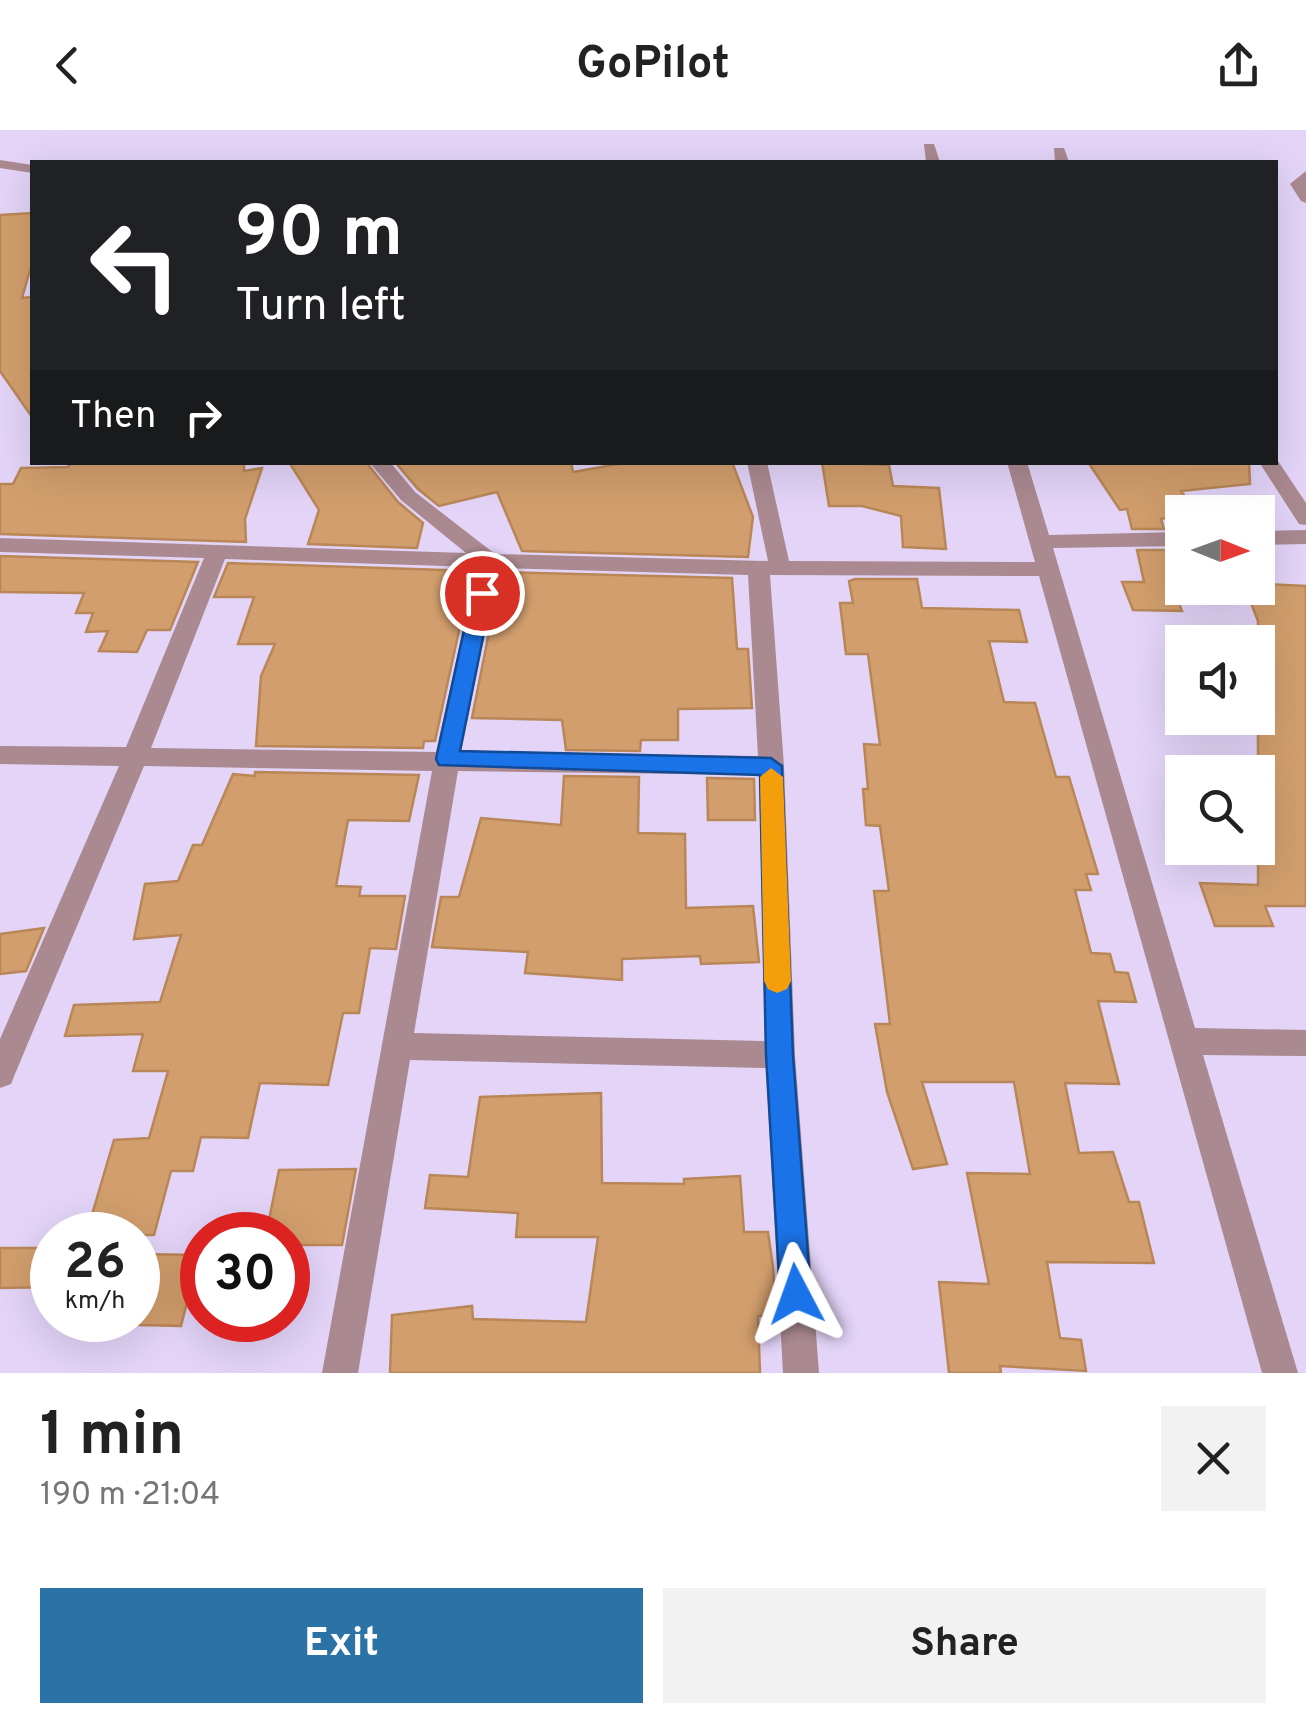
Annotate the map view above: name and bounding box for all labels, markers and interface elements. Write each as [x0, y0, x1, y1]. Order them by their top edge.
text: GoPilot [576, 37, 730, 94]
icon: back [40, 38, 95, 93]
icon: share [1211, 38, 1266, 93]
text: 90 m [235, 192, 403, 281]
icon: left [70, 200, 200, 330]
text: Turn left [235, 279, 406, 336]
icon: right [176, 390, 231, 445]
text: Then [70, 393, 156, 442]
north arrow [1165, 495, 1275, 605]
map controls [1165, 495, 1275, 865]
pin [440, 551, 525, 636]
icon: arrive [455, 566, 510, 621]
button: sound [1165, 625, 1275, 735]
button: search [1165, 755, 1275, 865]
speed limit sign: 30 [180, 1212, 310, 1342]
text: 26 [64, 1233, 126, 1296]
position arrow [744, 1242, 848, 1346]
text: km/h [65, 1286, 125, 1318]
text: 1 min [40, 1400, 184, 1476]
button: close [1161, 1406, 1266, 1511]
text: 190 m · 21:04 [40, 1476, 220, 1516]
button: Exit [40, 1588, 643, 1703]
button: Share [663, 1588, 1266, 1703]

